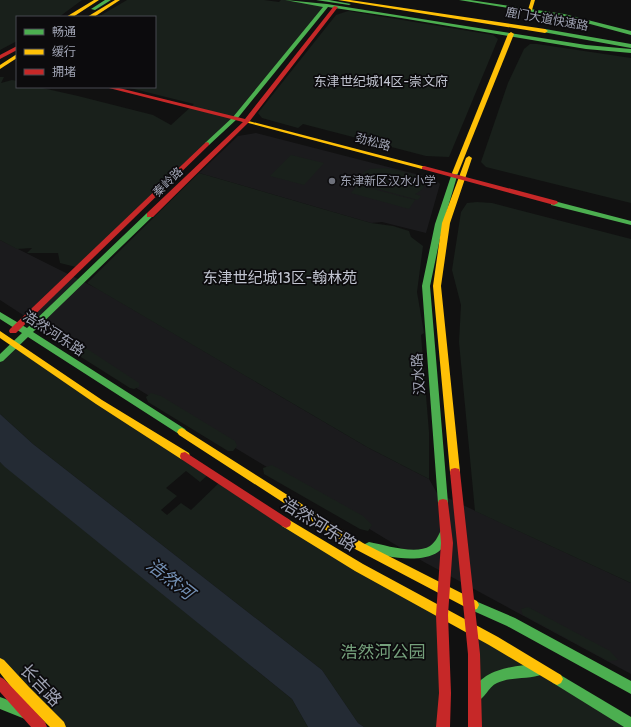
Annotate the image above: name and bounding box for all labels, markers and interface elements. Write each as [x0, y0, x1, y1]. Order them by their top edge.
street label: 鹿门大道快速路 [504, 4, 590, 33]
legend [16, 16, 156, 88]
text: 畅通 [52, 24, 76, 39]
text: 缓行 [52, 44, 76, 59]
text: 拥堵 [52, 64, 76, 79]
district label: 东津世纪城14区-崇文府 [314, 73, 448, 89]
street label: 劲松路 [354, 130, 392, 153]
street label: 秦岭路 [149, 164, 186, 200]
place label: 东津新区汉水小学 [340, 173, 436, 188]
marker: 东津新区汉水小学 [327, 176, 337, 186]
district label: 东津世纪城13区-翰林苑 [203, 269, 357, 287]
street label: 浩然河东路 [20, 306, 88, 360]
street label: 汉水路 [408, 352, 428, 396]
street label: 浩然河东路 [278, 493, 360, 555]
water label: 浩然河 [142, 554, 200, 606]
park label: 浩然河公园 [341, 642, 426, 662]
street label: 长吉路 [16, 660, 66, 710]

